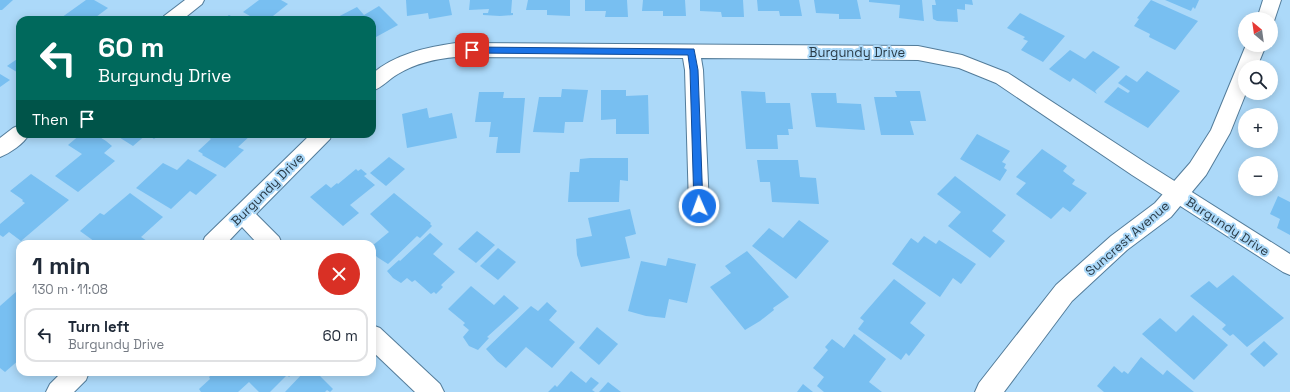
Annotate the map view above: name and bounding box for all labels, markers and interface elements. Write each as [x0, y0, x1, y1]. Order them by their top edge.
north arrow [1238, 12, 1278, 52]
map controls [1238, 12, 1278, 196]
text: 60 m [98, 29, 164, 65]
icon: left [32, 32, 84, 84]
pin [455, 33, 489, 67]
icon: arrive [461, 39, 483, 61]
street label: Burgundy Drive [809, 44, 905, 61]
button: search [1238, 60, 1278, 100]
text: Burgundy Drive [98, 64, 231, 87]
icon: arrive [76, 108, 98, 130]
button: + [1238, 108, 1278, 148]
text: Then [32, 110, 68, 129]
street label: Burgundy Drive [227, 149, 307, 229]
button: − [1238, 156, 1278, 196]
position arrow [678, 185, 720, 227]
street label: Burgundy Drive [1183, 193, 1273, 260]
street label: Suncrest Avenue [1082, 197, 1173, 279]
text: 1 min [32, 250, 91, 281]
button: close [318, 253, 360, 295]
text: 130 m · 11:08 [32, 281, 108, 298]
text: Turn left [68, 317, 130, 336]
icon: left [34, 324, 56, 346]
text: 60 m [322, 326, 358, 345]
text: Burgundy Drive [68, 336, 164, 353]

